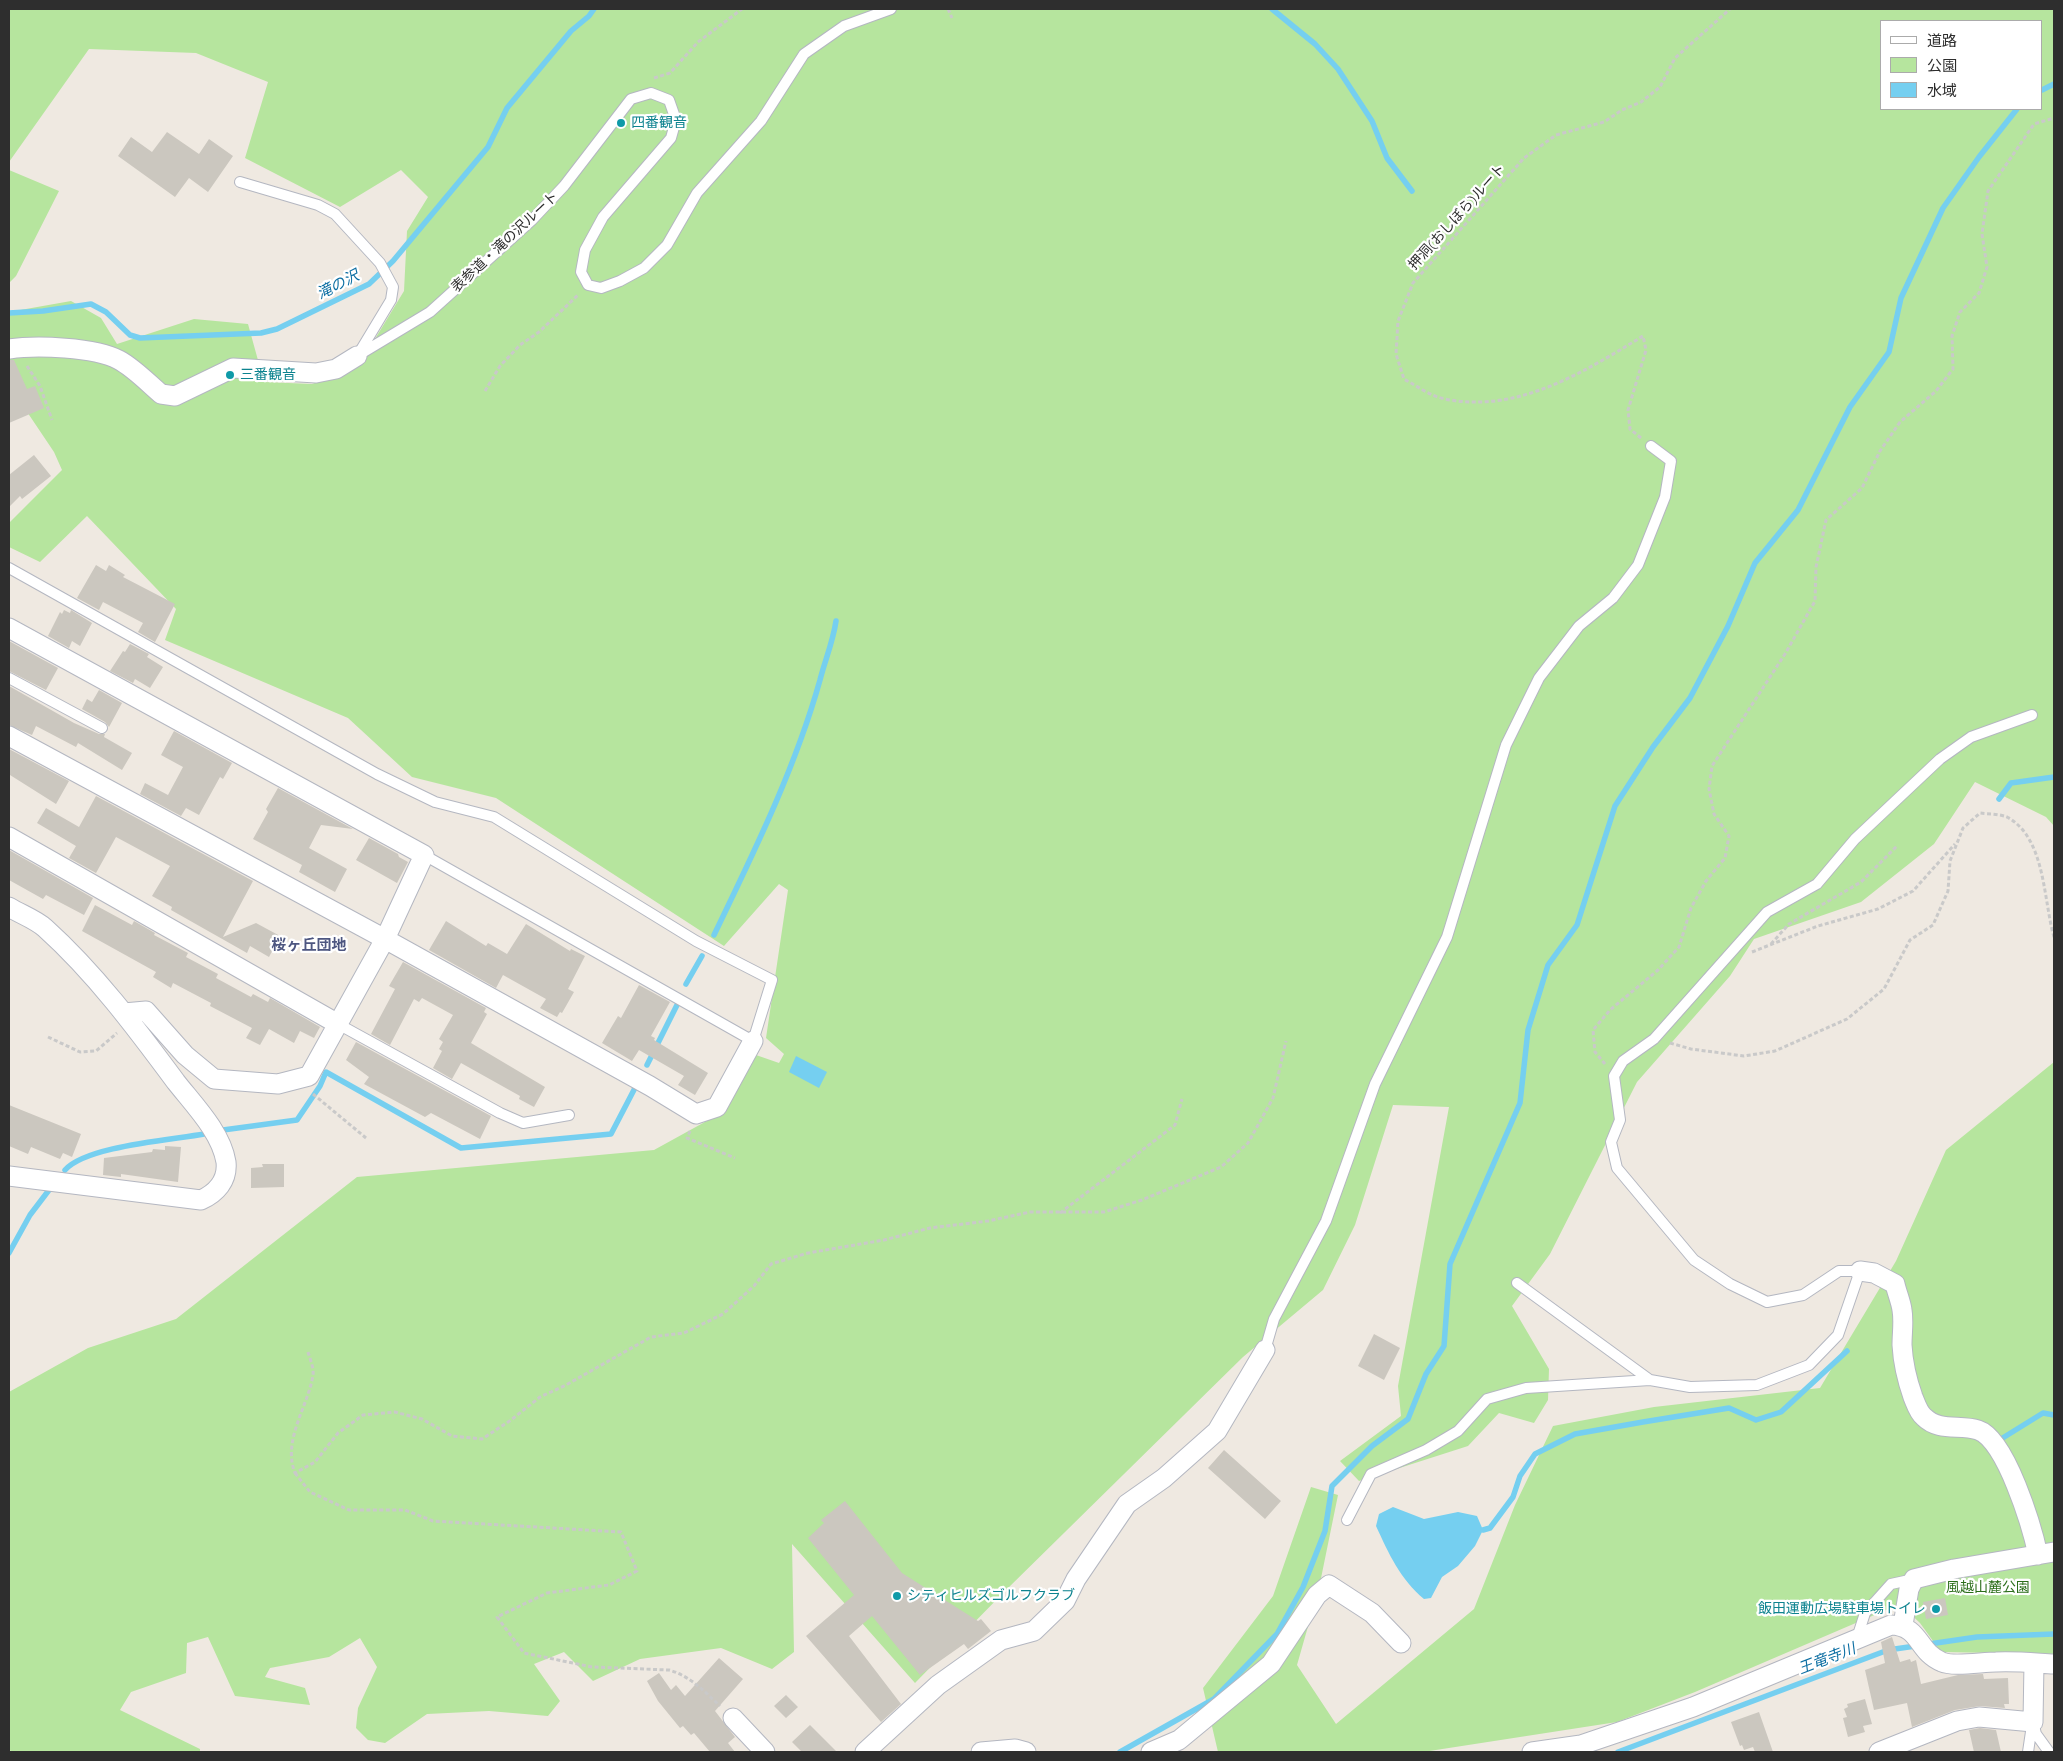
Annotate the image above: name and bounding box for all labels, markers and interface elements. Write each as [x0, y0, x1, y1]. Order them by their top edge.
legend [1880, 20, 2043, 110]
text: 道路 [1927, 31, 1957, 50]
text: 公園 [1927, 56, 1957, 75]
text: 水域 [1927, 81, 1957, 100]
place label: 四番観音 [631, 115, 687, 131]
marker: 四番観音 [615, 117, 627, 129]
street label: 押洞(おしぼら)ルート [1405, 161, 1509, 273]
street label: 表参道・滝の沢ルート [448, 188, 562, 296]
water label: 滝の沢 [314, 267, 362, 303]
place label: 三番観音 [240, 367, 296, 383]
marker: 三番観音 [224, 369, 236, 381]
district label: 桜ヶ丘団地 [272, 936, 346, 954]
park label: 風越山麓公園 [1946, 1580, 2030, 1596]
place label: シティヒルズゴルフクラブ [907, 1588, 1075, 1604]
marker: シティヒルズゴルフクラブ [891, 1590, 903, 1602]
place label: 飯田運動広場駐車場トイレ [1758, 1601, 1926, 1617]
marker: 飯田運動広場駐車場トイレ [1930, 1603, 1942, 1615]
water label: 王竜寺川 [1796, 1640, 1858, 1678]

